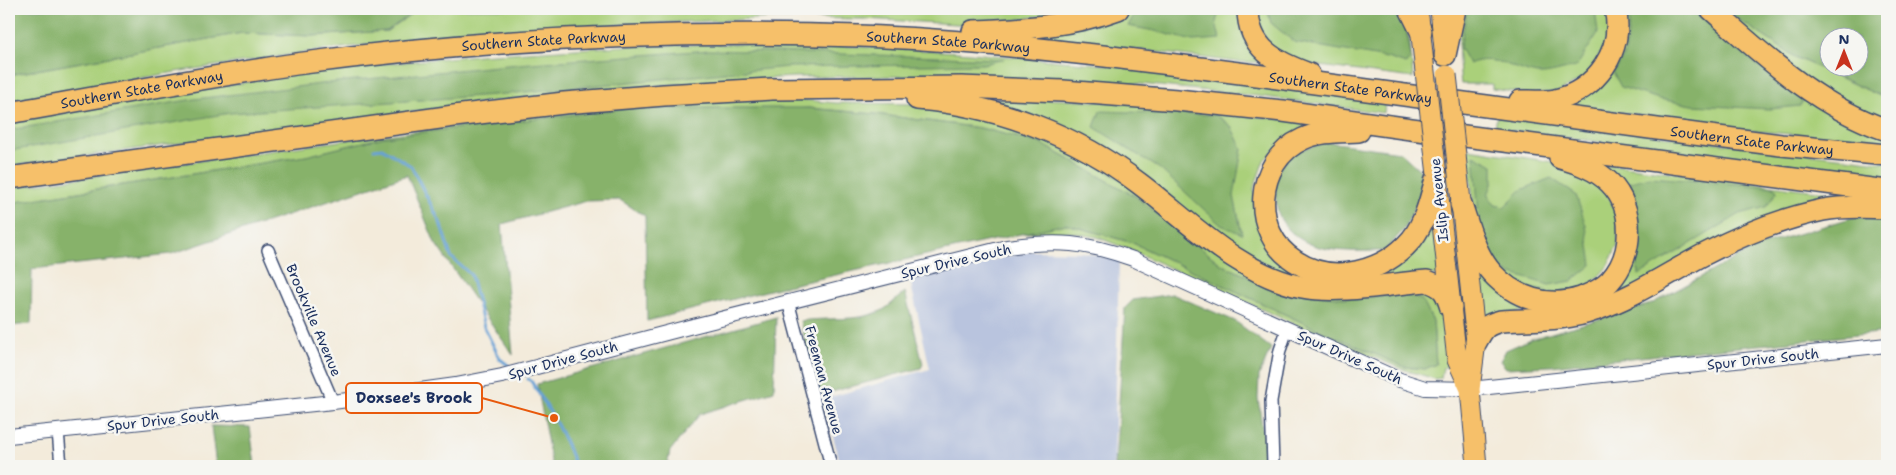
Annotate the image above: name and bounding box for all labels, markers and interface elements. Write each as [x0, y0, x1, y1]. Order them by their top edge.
street label: Southern State Parkway [461, 27, 626, 55]
street label: Southern State Parkway [866, 27, 1031, 57]
north arrow [1818, 28, 1868, 78]
text: N [1838, 30, 1850, 48]
street label: Southern State Parkway [59, 66, 224, 113]
street label: Southern State Parkway [1268, 68, 1433, 108]
street label: Southern State Parkway [1669, 122, 1835, 159]
street label: Islip Avenue [1426, 157, 1452, 243]
street label: Spur Drive South [899, 240, 1013, 282]
street label: Brookville Avenue [282, 261, 346, 379]
street label: Freeman Avenue [801, 324, 847, 437]
street label: Spur Drive South [1295, 326, 1405, 388]
street label: Spur Drive South [506, 337, 620, 383]
street label: Spur Drive South [1706, 344, 1820, 374]
callout: Doxsee's Brook [346, 383, 482, 413]
text: Doxsee's Brook [356, 388, 472, 408]
street label: Spur Drive South [106, 405, 220, 435]

